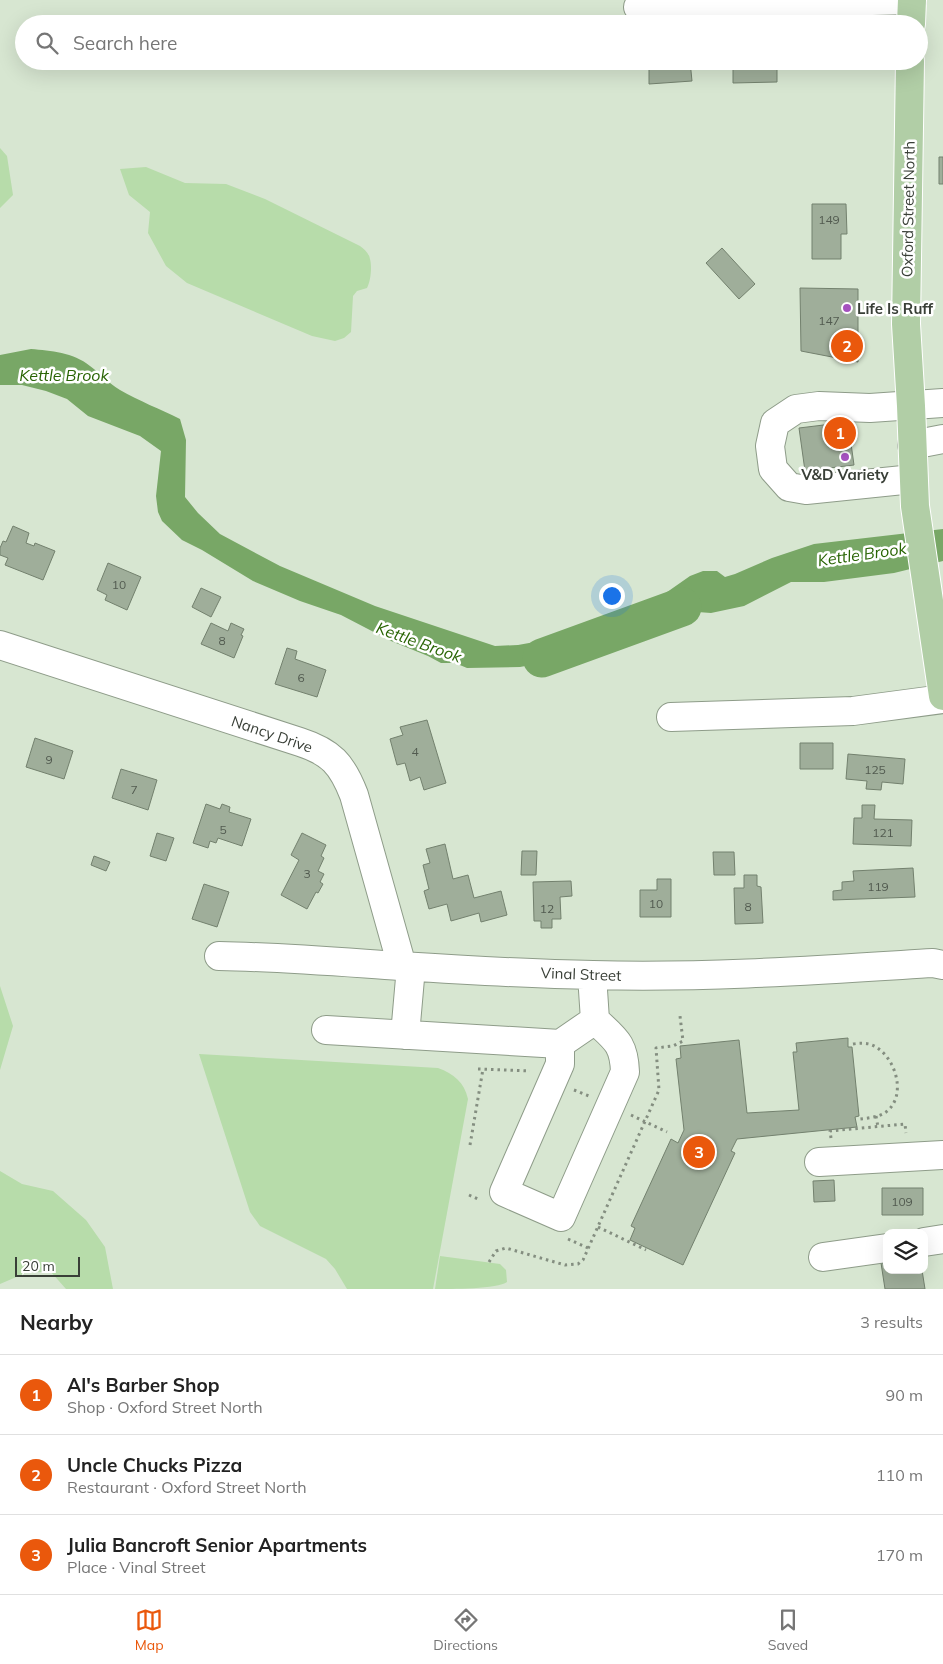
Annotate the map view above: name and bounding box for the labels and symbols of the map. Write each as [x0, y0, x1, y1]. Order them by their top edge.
street label: Oxford Street North [897, 141, 919, 277]
house number: 149 [818, 212, 840, 227]
place label: Life Is Ruff [857, 299, 934, 318]
marker: Life Is Ruff [841, 302, 853, 314]
house number: 147 [818, 313, 840, 328]
pin: 2 [831, 327, 863, 365]
water label: Kettle Brook [19, 365, 109, 385]
pin: 1 [824, 414, 856, 452]
marker: V&D Variety [839, 451, 851, 463]
place label: V&D Variety [800, 465, 890, 484]
water label: Kettle Brook [816, 538, 908, 570]
house number: 10 [112, 577, 126, 592]
your location [599, 583, 625, 609]
water label: Kettle Brook [374, 617, 465, 667]
house number: 8 [218, 633, 226, 648]
house number: 6 [297, 670, 305, 685]
street label: Nancy Drive [229, 711, 315, 757]
house number: 4 [411, 744, 419, 759]
house number: 9 [45, 752, 53, 767]
house number: 125 [864, 762, 886, 777]
house number: 7 [130, 782, 138, 797]
house number: 5 [219, 822, 227, 837]
house number: 121 [872, 825, 894, 840]
house number: 3 [303, 866, 311, 881]
house number: 119 [867, 879, 889, 894]
house number: 10 [649, 896, 663, 911]
house number: 8 [744, 899, 752, 914]
house number: 12 [540, 901, 554, 916]
street label: Vinal Street [540, 963, 622, 985]
pin: 3 [683, 1133, 715, 1171]
house number: 109 [891, 1194, 913, 1209]
scale bar [15, 1254, 80, 1277]

